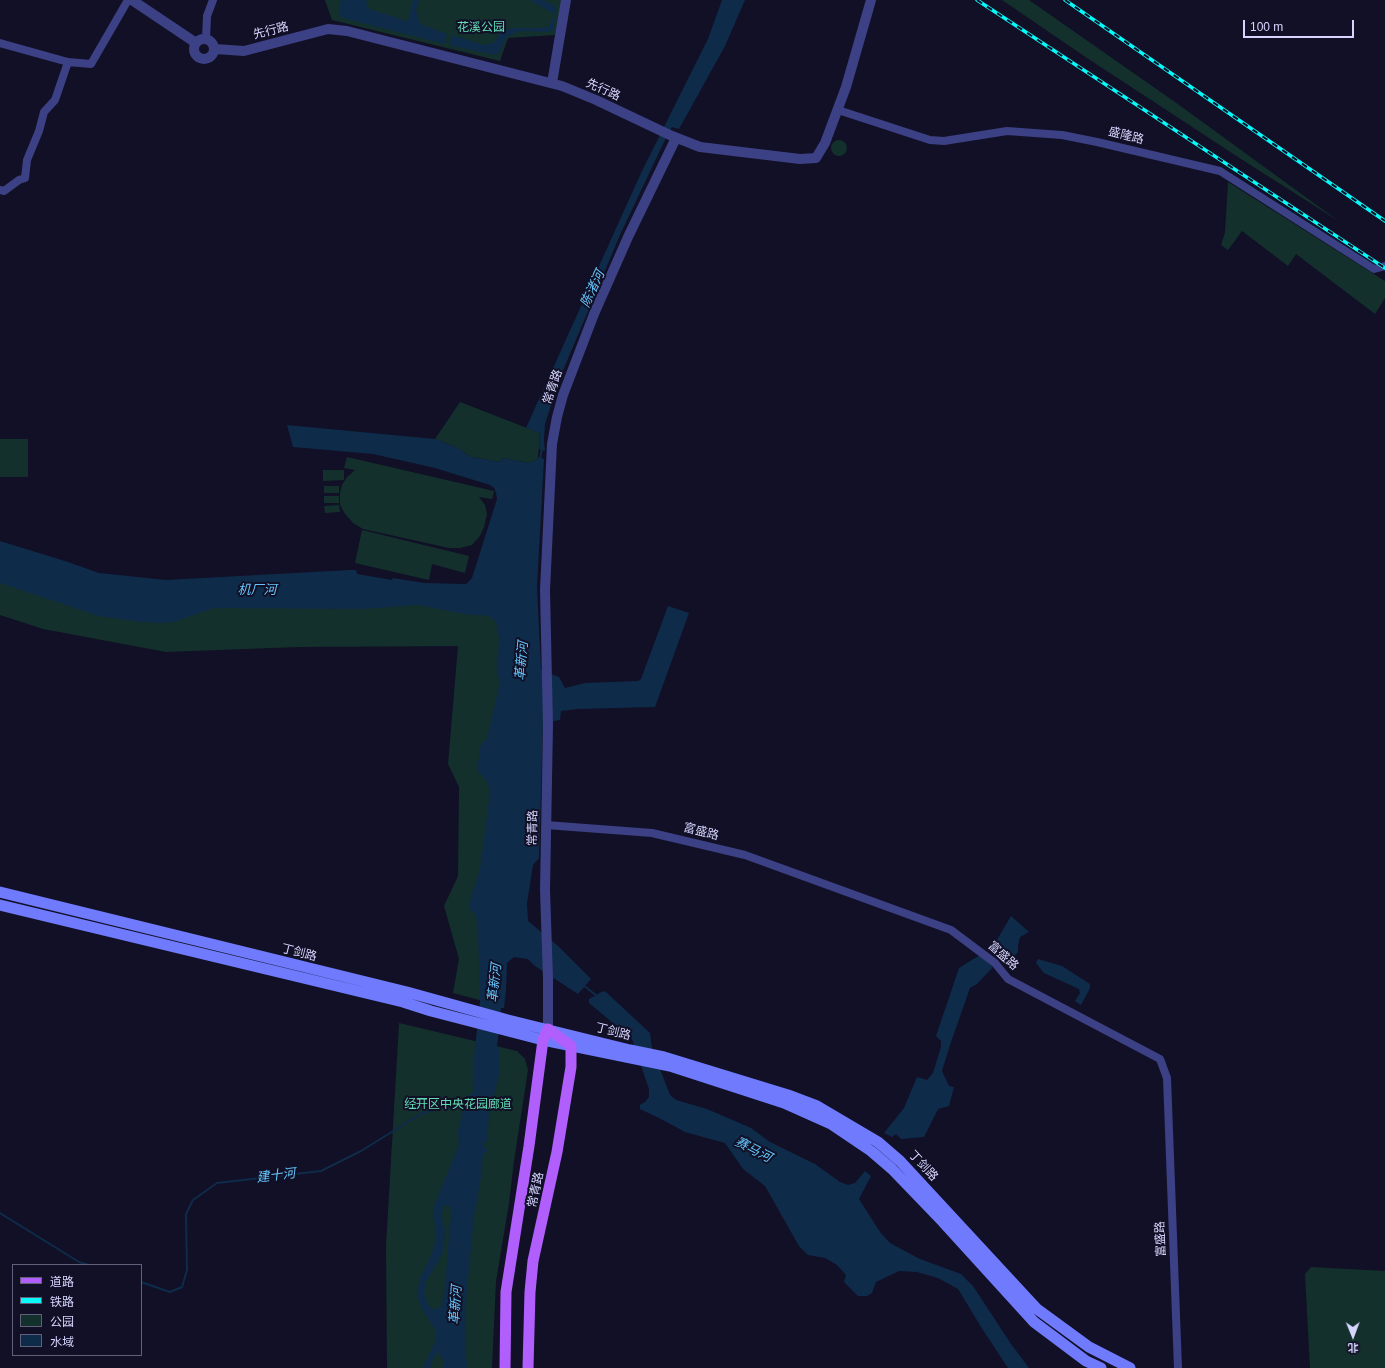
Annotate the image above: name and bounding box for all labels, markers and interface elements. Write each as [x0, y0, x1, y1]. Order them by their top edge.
scale bar [1245, 12, 1356, 38]
street label: 先行路 [252, 20, 290, 42]
text: 100 m [1250, 20, 1283, 34]
park label: 花溪公园 [457, 21, 505, 35]
street label: 先行路 [584, 76, 622, 104]
street label: 盛隆路 [1107, 125, 1145, 147]
water label: 陈渚河 [578, 268, 608, 310]
street label: 常青路 [540, 368, 566, 406]
water label: 机厂河 [238, 582, 276, 598]
water label: 革新河 [513, 641, 531, 681]
street label: 常青路 [525, 810, 541, 846]
street label: 富盛路 [682, 821, 720, 843]
street label: 富盛路 [985, 939, 1021, 973]
street label: 丁剑路 [280, 942, 318, 964]
water label: 革新河 [485, 963, 505, 1003]
street label: 丁剑路 [594, 1021, 632, 1043]
park label: 经开区中央花园廊道 [404, 1098, 512, 1112]
water label: 赛马河 [732, 1134, 774, 1166]
street label: 丁剑路 [905, 1148, 941, 1184]
water label: 建十河 [256, 1166, 296, 1186]
street label: 常青路 [525, 1171, 547, 1209]
street label: 富盛路 [1153, 1221, 1169, 1257]
legend [12, 1264, 142, 1356]
text: 道路 [50, 1275, 74, 1289]
water label: 革新河 [447, 1285, 465, 1325]
text: 铁路 [50, 1295, 74, 1309]
text: 公园 [50, 1315, 74, 1329]
north arrow [1333, 1316, 1373, 1356]
text: 水域 [50, 1335, 74, 1349]
text: 北 [1348, 1342, 1359, 1354]

